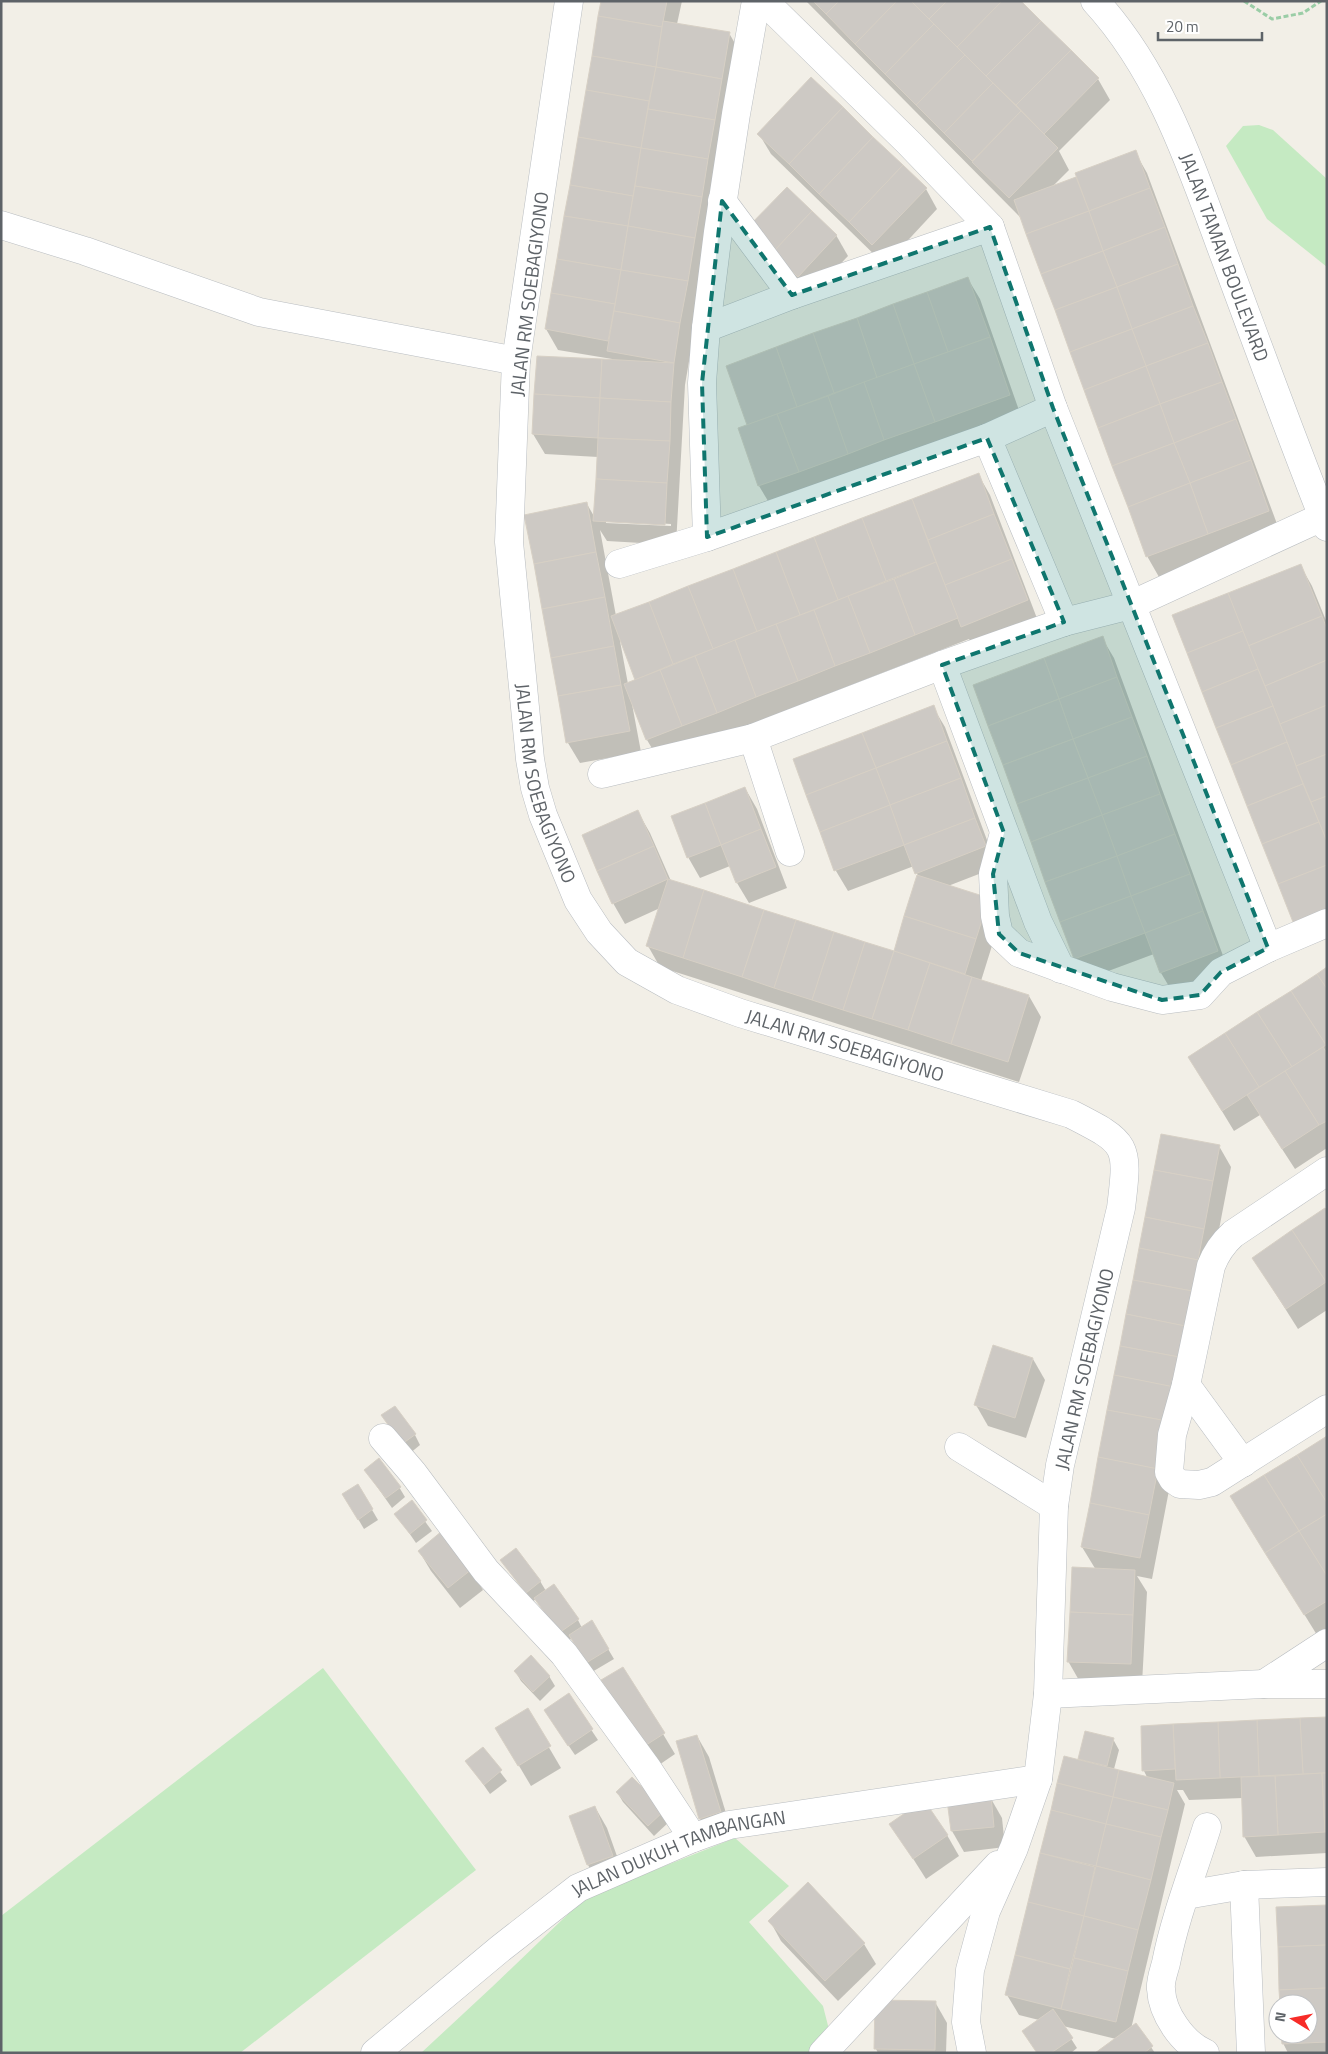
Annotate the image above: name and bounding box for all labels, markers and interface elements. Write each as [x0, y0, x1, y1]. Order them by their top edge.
scale bar [1158, 10, 1262, 42]
text: 20 m [1166, 15, 1199, 38]
street label: JALAN TAMAN BOULEVARD [1173, 148, 1277, 366]
street label: JALAN RM SOEBAGIYONO [502, 190, 555, 398]
street label: JALAN RM SOEBAGIYONO [509, 682, 584, 887]
street label: JALAN RM SOEBAGIYONO [742, 1001, 948, 1089]
street label: JALAN RM SOEBAGIYONO [1046, 1265, 1121, 1473]
street label: JALAN DUKUH TAMBANGAN [564, 1802, 788, 1903]
north arrow [1268, 1994, 1318, 2044]
text: N [1269, 2010, 1291, 2023]

